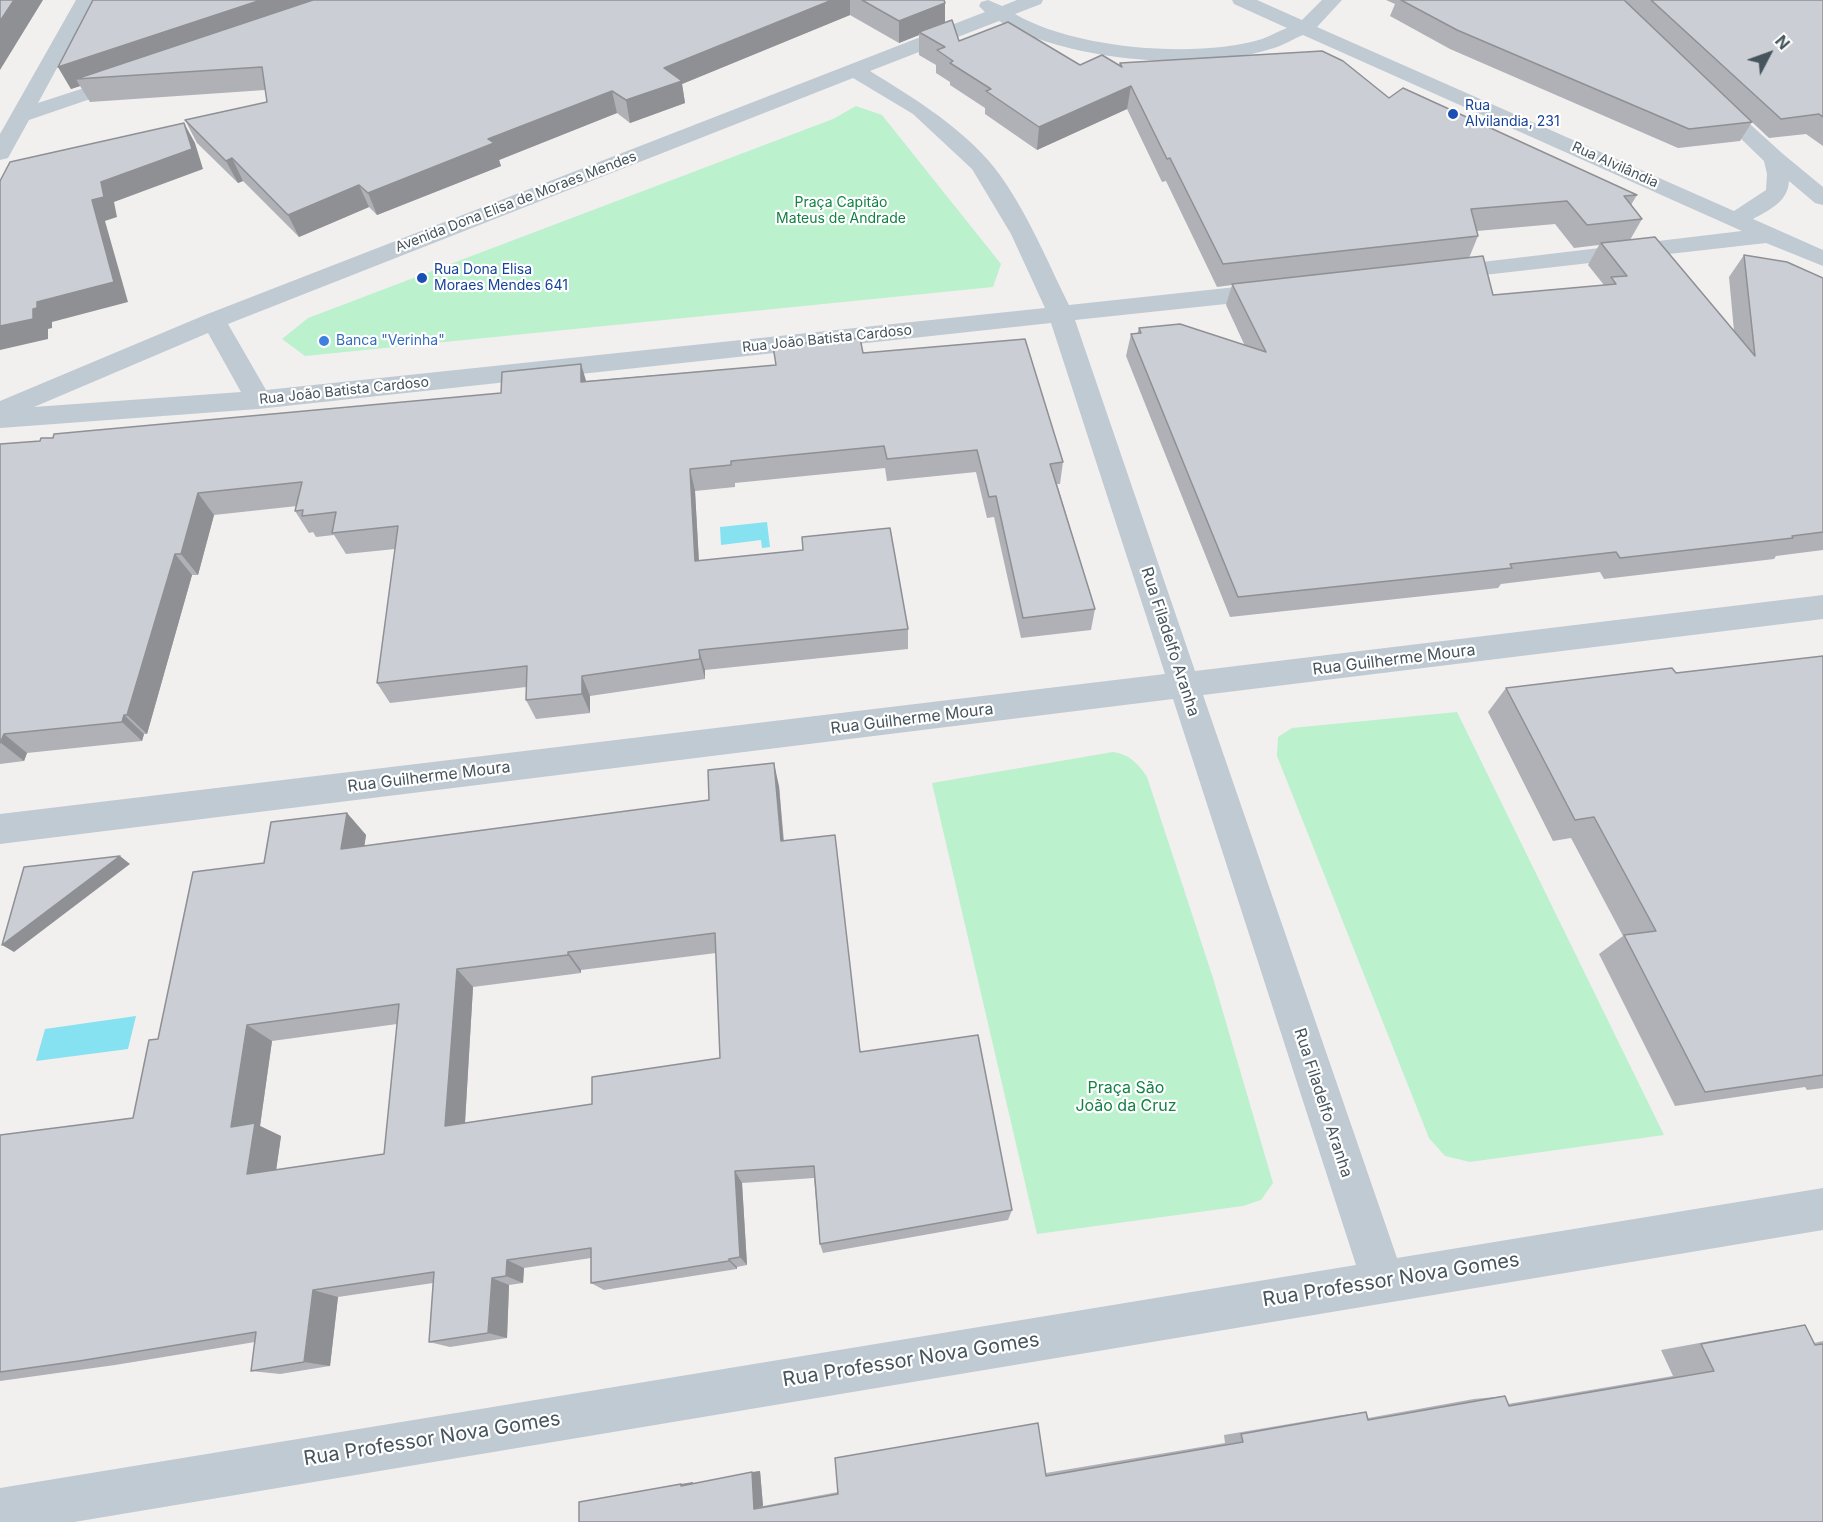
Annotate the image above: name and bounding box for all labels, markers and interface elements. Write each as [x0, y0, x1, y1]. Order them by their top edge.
north arrow [1739, 24, 1799, 84]
text: N [1771, 31, 1794, 53]
place label: Rua Alvilandia, 231 [1465, 98, 1560, 130]
marker: Rua Alvilandia, 231 [1446, 107, 1460, 121]
street label: Rua Alvilândia [1569, 138, 1661, 192]
street label: Avenida Dona Elisa de Moraes Mendes [393, 148, 639, 256]
park label: Praça Capitão Mateus de Andrade [776, 195, 906, 228]
place label: Rua Dona Elisa Moraes Mendes 641 [434, 262, 568, 294]
marker: Rua Dona Elisa Moraes Mendes 641 [415, 271, 429, 285]
street label: Rua João Batista Cardoso [741, 322, 913, 356]
place label: Banca "Verinha" [336, 333, 445, 349]
marker: Banca "Verinha" [317, 334, 331, 348]
street label: Rua João Batista Cardoso [258, 374, 430, 408]
street label: Rua Filadelfo Aranha [1137, 565, 1203, 719]
street label: Rua Guilherme Moura [1312, 640, 1476, 680]
street label: Rua Guilherme Moura [830, 699, 994, 739]
street label: Rua Guilherme Moura [347, 757, 511, 797]
street label: Rua Filadelfo Aranha [1290, 1026, 1356, 1180]
park label: Praça São João da Cruz [1075, 1078, 1177, 1116]
street label: Rua Professor Nova Gomes [1261, 1248, 1521, 1312]
street label: Rua Professor Nova Gomes [781, 1328, 1041, 1392]
street label: Rua Professor Nova Gomes [302, 1407, 562, 1471]

